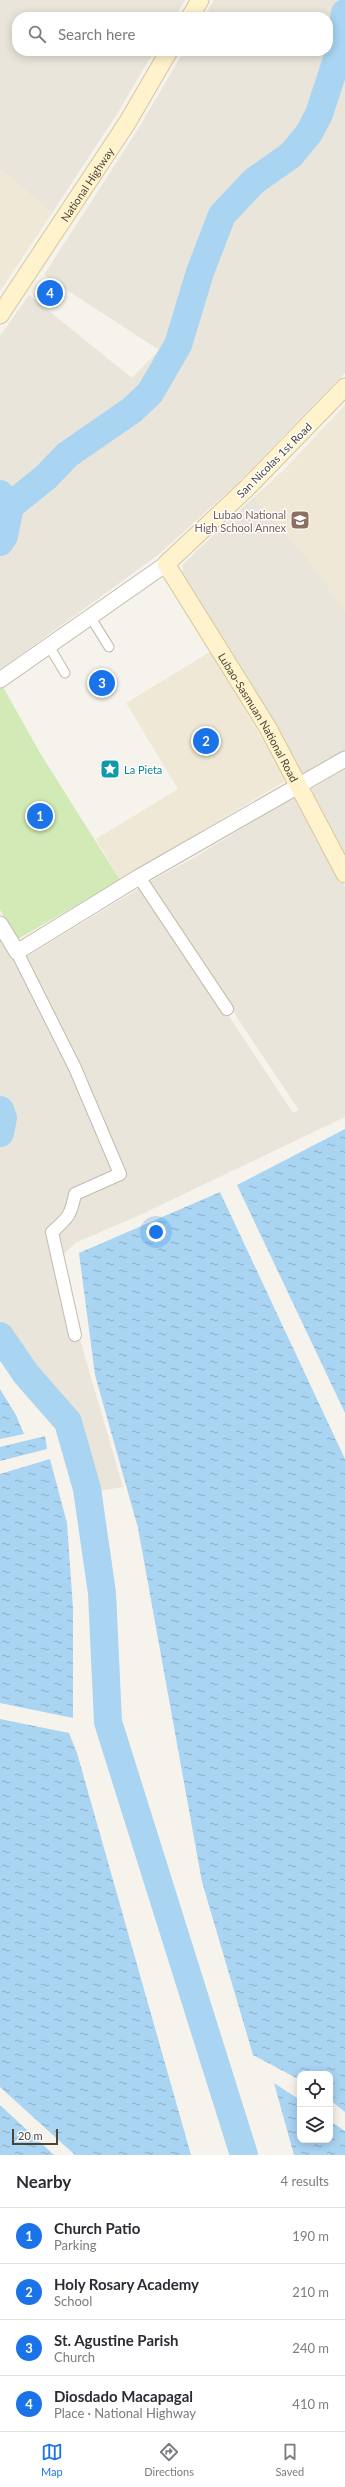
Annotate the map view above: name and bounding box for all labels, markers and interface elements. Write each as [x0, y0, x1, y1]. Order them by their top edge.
search box [12, 12, 333, 56]
icon: search [26, 23, 48, 45]
text: Search here [58, 25, 135, 43]
street label: National Highway [57, 144, 116, 224]
pin: 4 [37, 278, 63, 308]
street label: San Nicolas 1st Road [234, 420, 314, 500]
place label: Lubao National High School Annex [195, 508, 287, 534]
school or university icon: Lubao National High School Annex [289, 509, 311, 531]
street label: Lubao-Sasmuan National Road [216, 650, 302, 784]
pin: 3 [89, 668, 115, 698]
pin: 2 [193, 726, 219, 756]
place icon: La Pieta [99, 758, 121, 780]
place label: La Pieta [124, 763, 162, 776]
pin: 1 [27, 801, 53, 831]
your location [146, 1222, 166, 1242]
map controls [297, 2071, 333, 2143]
button: locate [297, 2071, 333, 2107]
button: layers [297, 2107, 333, 2143]
scale bar [12, 2127, 58, 2146]
text: 20 m [18, 2129, 43, 2142]
text: Nearby [16, 2171, 71, 2192]
text: 4 results [281, 2173, 329, 2189]
text: Church Patio [54, 2219, 140, 2237]
text: 1 [25, 2228, 33, 2244]
text: 190 m [292, 2228, 329, 2244]
text: Parking [54, 2237, 97, 2253]
text: Holy Rosary Academy [54, 2275, 199, 2293]
text: 2 [25, 2284, 33, 2300]
text: 210 m [292, 2284, 329, 2300]
text: School [54, 2293, 92, 2309]
text: St. Agustine Parish [54, 2331, 178, 2349]
text: 3 [25, 2340, 33, 2356]
text: 240 m [292, 2340, 329, 2356]
text: Church [54, 2349, 95, 2365]
text: Diosdado Macapagal [54, 2387, 193, 2405]
text: 4 [25, 2396, 33, 2412]
text: 410 m [292, 2396, 329, 2412]
text: Place · National Highway [54, 2405, 196, 2421]
tab: Map [41, 2441, 63, 2478]
tab: Directions [144, 2441, 194, 2478]
tab: Saved [275, 2441, 304, 2478]

